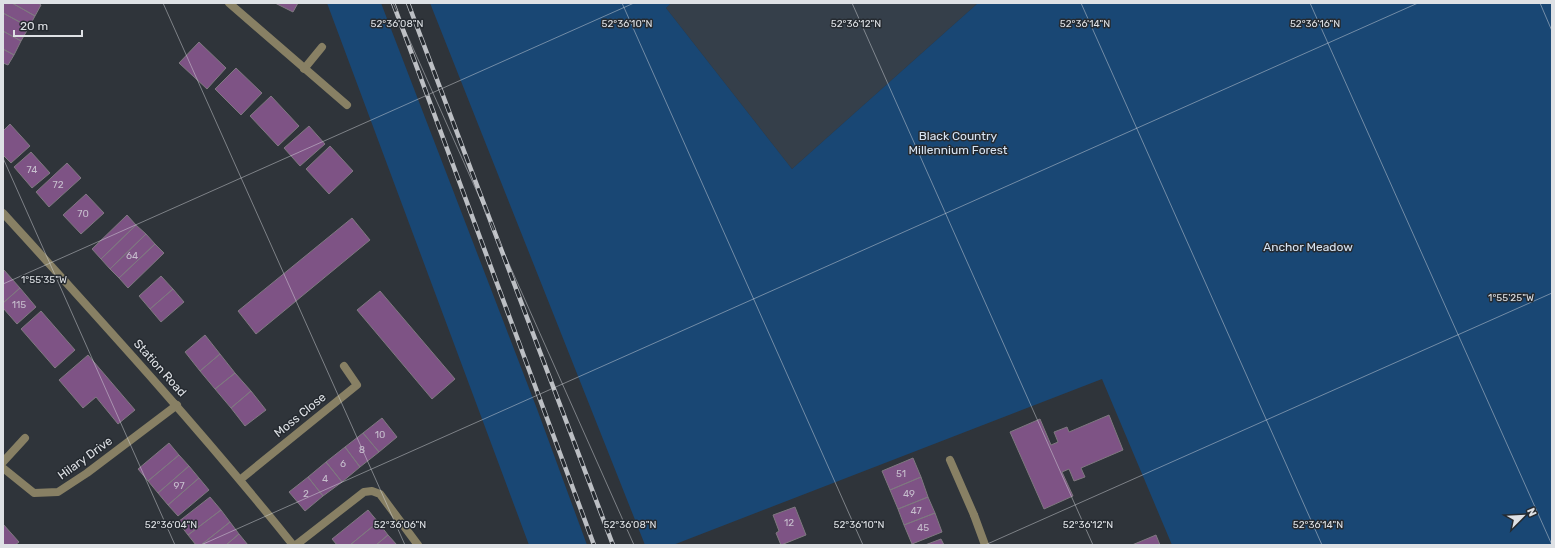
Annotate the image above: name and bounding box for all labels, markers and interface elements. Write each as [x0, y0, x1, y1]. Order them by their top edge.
scale bar [14, 12, 82, 38]
text: 52°36'08"N [371, 18, 424, 30]
text: 52°36'10"N [602, 18, 652, 30]
text: 52°36'12"N [831, 18, 881, 30]
text: 52°36'14"N [1060, 18, 1110, 30]
text: 52°36'16"N [1290, 18, 1340, 30]
text: 20 m [20, 19, 48, 33]
park label: Black Country Millennium Forest [909, 129, 1008, 157]
house number: 74 [27, 164, 38, 176]
house number: 72 [53, 179, 64, 191]
house number: 70 [77, 208, 89, 220]
park label: Anchor Meadow [1263, 240, 1353, 254]
house number: 64 [126, 250, 138, 262]
text: 1°55'35"W [21, 274, 67, 286]
text: 1°55'25"W [1488, 292, 1534, 304]
house number: 115 [12, 299, 26, 311]
street label: Station Road [131, 337, 189, 399]
street label: Moss Close [271, 390, 329, 440]
house number: 10 [375, 429, 385, 441]
street label: Hilary Drive [55, 433, 115, 482]
house number: 8 [359, 444, 365, 456]
house number: 6 [340, 458, 346, 470]
house number: 51 [896, 468, 906, 480]
house number: 4 [322, 473, 328, 485]
house number: 97 [173, 480, 185, 492]
house number: 2 [303, 488, 309, 500]
house number: 49 [903, 488, 915, 500]
north arrow [1503, 496, 1543, 536]
house number: 47 [910, 505, 922, 517]
text: N [1524, 506, 1539, 518]
house number: 12 [784, 517, 794, 529]
text: 52°36'04"N [145, 519, 197, 531]
text: 52°36'06"N [374, 519, 426, 531]
text: 52°36'08"N [604, 519, 657, 531]
text: 52°36'10"N [834, 519, 884, 531]
text: 52°36'12"N [1063, 519, 1113, 531]
text: 52°36'14"N [1293, 519, 1343, 531]
house number: 45 [917, 522, 929, 534]

